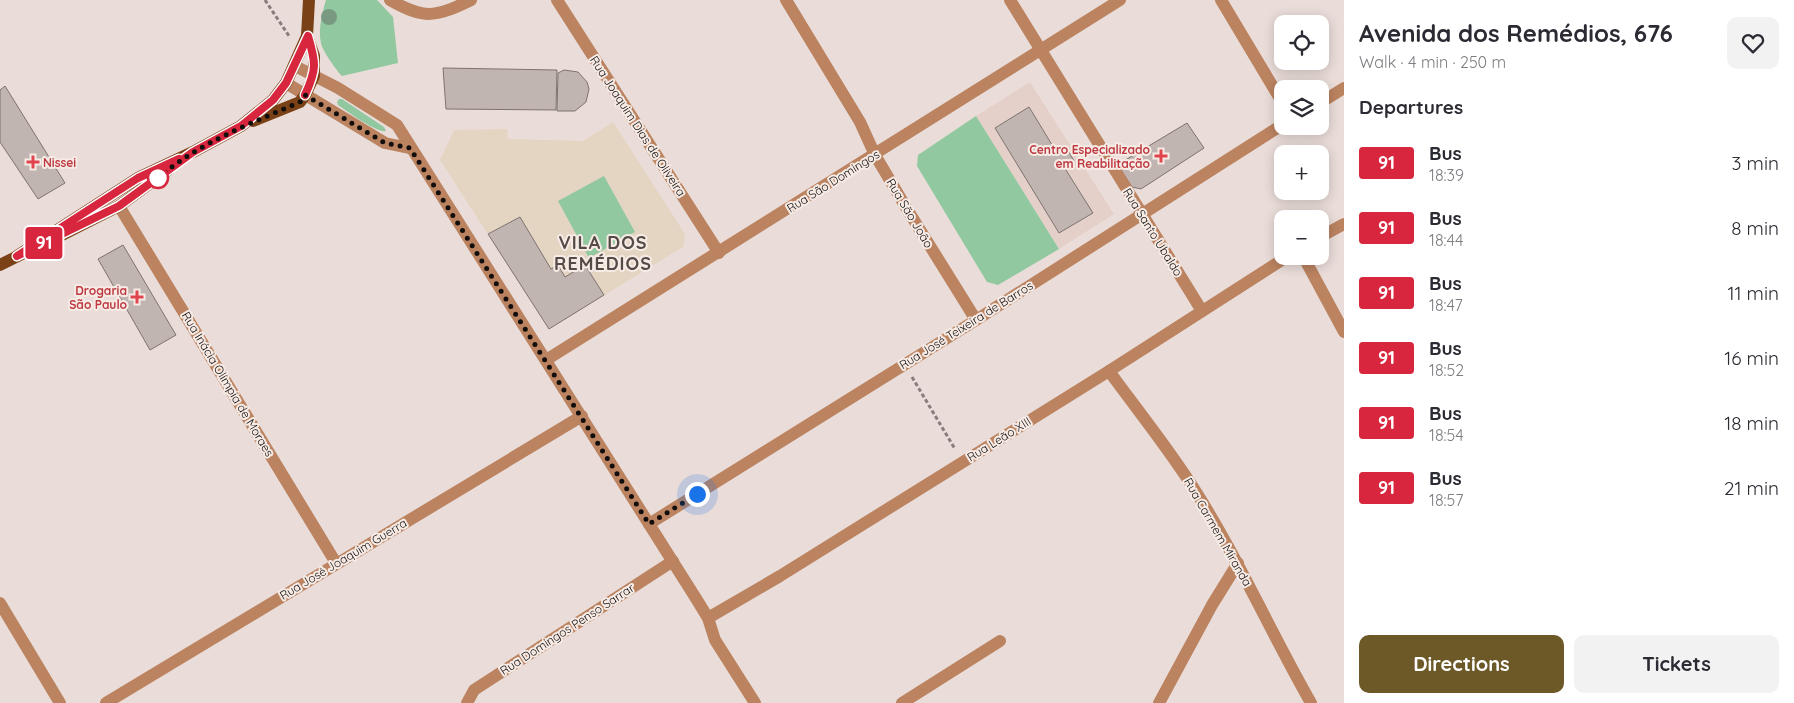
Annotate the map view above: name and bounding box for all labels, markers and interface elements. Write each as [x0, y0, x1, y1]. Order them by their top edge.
map controls [1274, 15, 1329, 265]
button: locate [1274, 15, 1329, 70]
button: heart [1727, 17, 1779, 69]
text: Avenida dos Remédios, 676 [1359, 18, 1673, 48]
text: Walk · 4 min · 250 m [1359, 52, 1506, 72]
street label: Rua Joaquim Dias de Oliveira [587, 53, 689, 199]
button: layers [1274, 80, 1329, 135]
text: Departures [1359, 95, 1463, 119]
text: Bus [1429, 141, 1462, 165]
place label: Centro Especializado em Reabilitação [1029, 142, 1150, 171]
button: + [1274, 145, 1329, 200]
street label: Rua São Domingos [784, 146, 882, 216]
marker: Centro Especializado em Reabilitação [1154, 149, 1168, 163]
text: 91 [1378, 151, 1395, 174]
text: 3 min [1731, 151, 1779, 175]
place label: Nissei [43, 155, 76, 170]
marker: Nissei [27, 156, 39, 168]
text: 18:39 [1429, 165, 1464, 185]
unlabelled marker [147, 167, 169, 189]
street label: Rua São João [883, 176, 937, 250]
street label: Rua Santo Ubaldo [1120, 185, 1186, 279]
text: Bus [1429, 206, 1462, 230]
button: − [1274, 210, 1329, 265]
text: 91 [1378, 216, 1395, 239]
text: 8 min [1731, 216, 1779, 240]
line badge: 91 [22, 227, 66, 259]
text: 18:44 [1429, 230, 1463, 250]
text: 91 [35, 231, 53, 254]
district label: VILA DOS REMÉDIOS [554, 231, 652, 275]
text: Bus [1429, 271, 1462, 295]
street label: Rua José Teixeira de Barros [896, 277, 1036, 372]
text: 91 [1378, 281, 1395, 304]
text: 11 min [1727, 281, 1779, 305]
place label: Drogaria São Paulo [69, 283, 128, 312]
marker: Drogaria São Paulo [131, 291, 143, 303]
text: 18:47 [1429, 295, 1463, 315]
street label: Rua Inácia Olímpia de Moraes [179, 309, 277, 459]
text: Bus [1429, 336, 1462, 360]
text: 91 [1378, 346, 1395, 369]
text: 16 min [1724, 346, 1779, 370]
text: 18:52 [1429, 360, 1464, 380]
text: Bus [1429, 401, 1462, 425]
text: 91 [1378, 411, 1395, 434]
text: 18 min [1724, 411, 1779, 435]
street label: Rua Leão XIII [964, 413, 1034, 465]
text: 18:54 [1429, 425, 1464, 445]
text: Bus [1429, 466, 1462, 490]
street label: Rua Carmem Miranda [1181, 475, 1255, 589]
text: 91 [1378, 476, 1395, 499]
text: 21 min [1724, 476, 1779, 500]
your location [685, 482, 710, 507]
text: 18:57 [1429, 490, 1463, 510]
street label: Rua José Joaquim Guerra [277, 515, 409, 603]
street label: Rua Domingos Penso Sarrar [497, 580, 637, 678]
button: Directions [1359, 635, 1564, 693]
button: Tickets [1574, 635, 1779, 693]

